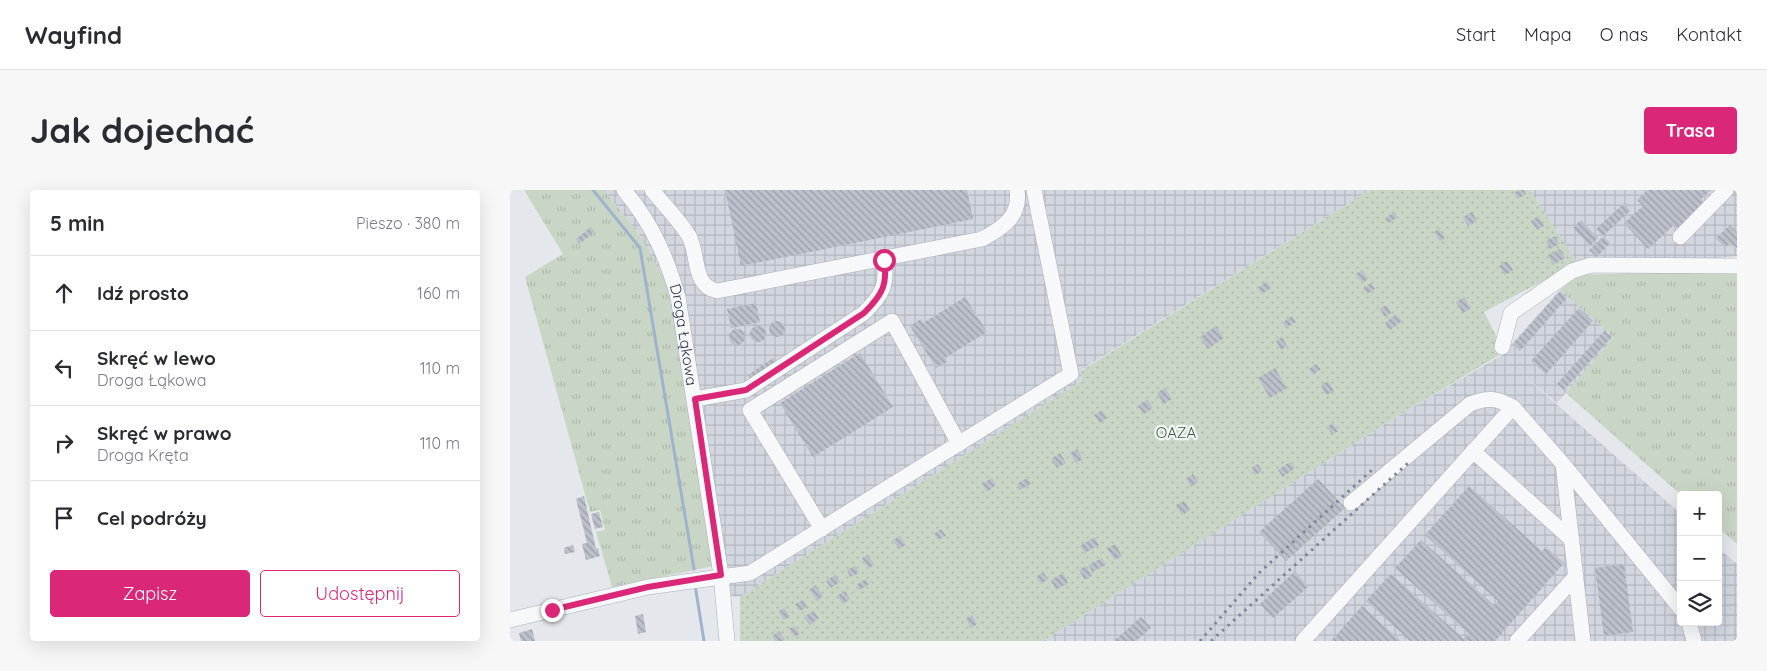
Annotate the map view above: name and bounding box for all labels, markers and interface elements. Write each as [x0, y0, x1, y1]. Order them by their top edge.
text: Wayfind [25, 20, 122, 50]
text: Start [1456, 23, 1496, 46]
text: Mapa [1524, 23, 1572, 46]
text: O nas [1600, 23, 1648, 46]
text: Kontakt [1676, 23, 1742, 46]
button: Trasa [1644, 107, 1737, 154]
text: Jak dojechać [30, 108, 254, 152]
text: 5 min [50, 210, 105, 236]
text: Pieszo · 380 m [356, 213, 460, 233]
route start [873, 249, 896, 272]
icon: ahead [50, 279, 78, 307]
text: Idź prosto [97, 281, 189, 305]
street label: Droga Łąkowa [666, 281, 702, 387]
text: 160 m [417, 283, 460, 303]
text: Skręć w lewo [97, 346, 216, 370]
icon: left [50, 354, 78, 382]
text: 110 m [420, 358, 460, 378]
text: Droga Łąkowa [97, 370, 207, 390]
text: Skręć w prawo [97, 421, 232, 445]
park label: OAZA [1156, 423, 1197, 442]
icon: right [50, 429, 78, 457]
text: 110 m [420, 433, 460, 453]
text: Droga Kręta [97, 445, 189, 465]
map controls [1677, 491, 1722, 626]
button: + [1677, 491, 1722, 536]
icon: arrive [50, 504, 78, 532]
text: Cel podróży [97, 506, 207, 530]
button: − [1677, 536, 1722, 581]
button: Zapisz [50, 570, 250, 617]
button: Udostępnij [260, 570, 460, 617]
button: layers [1677, 581, 1722, 626]
route end [541, 599, 564, 622]

